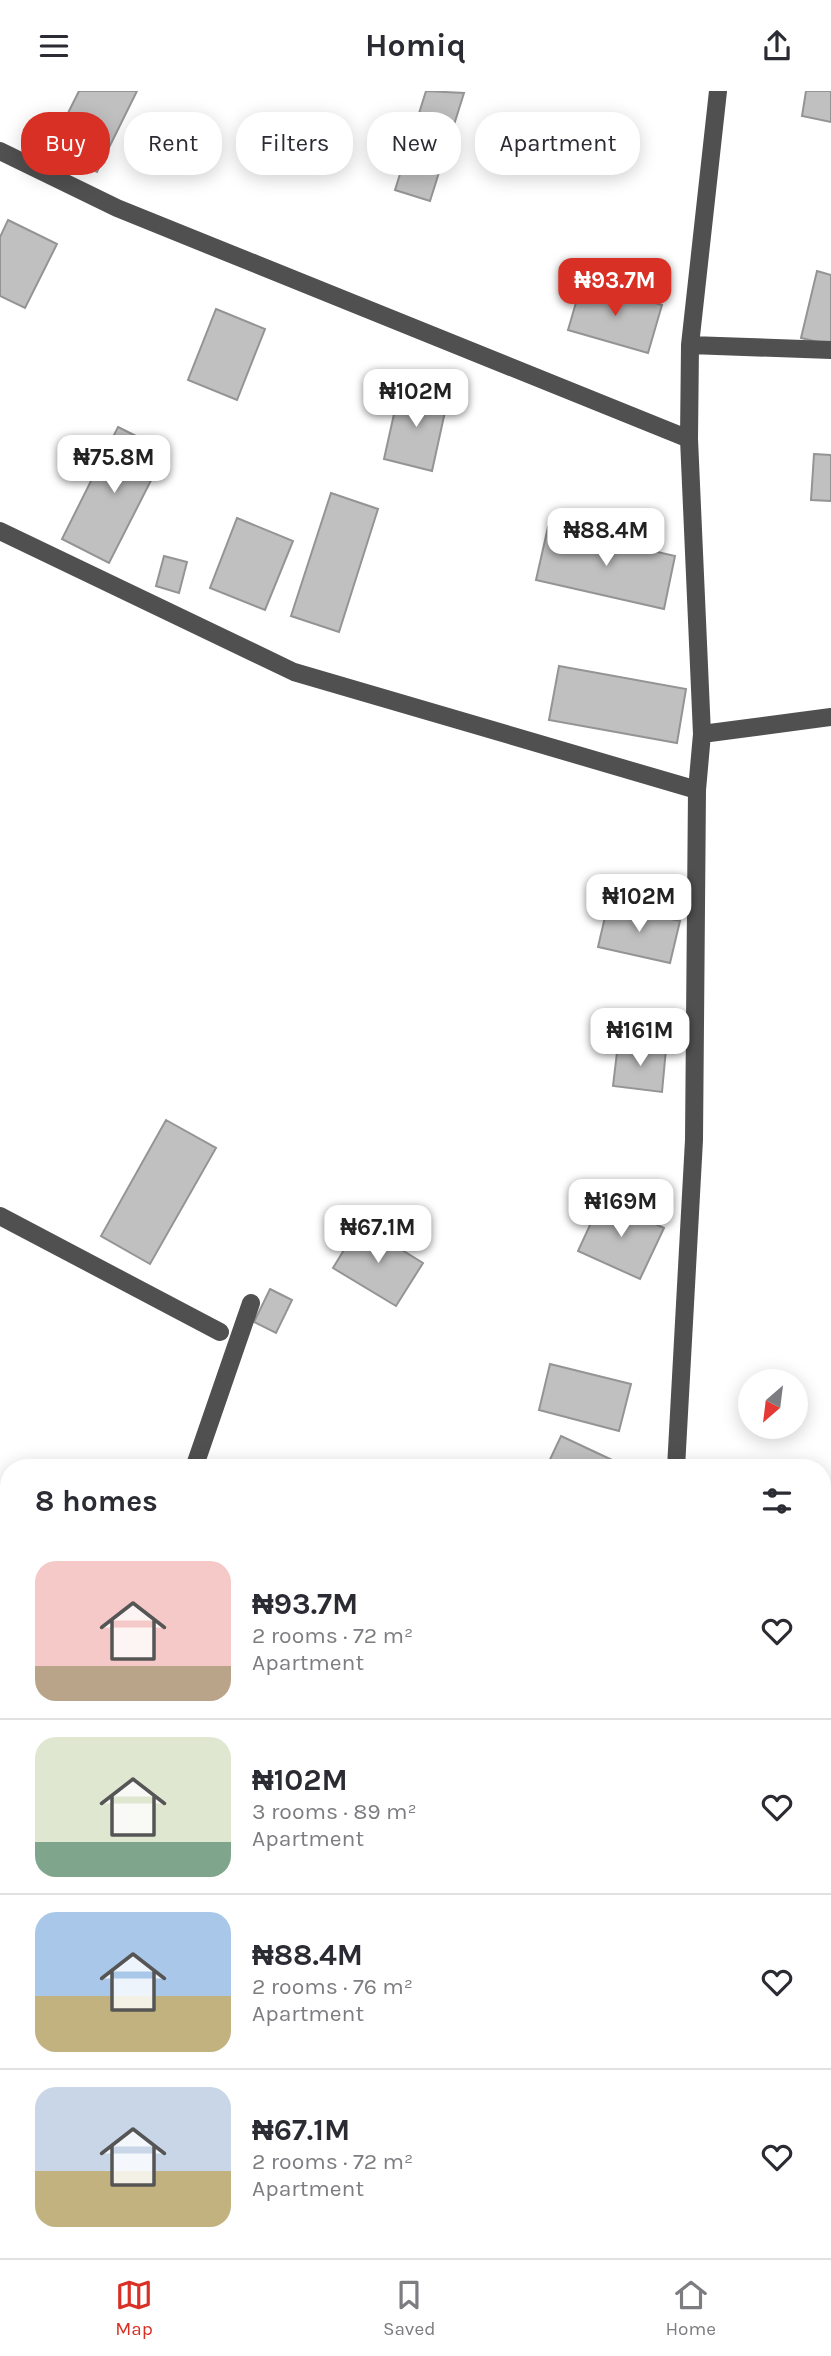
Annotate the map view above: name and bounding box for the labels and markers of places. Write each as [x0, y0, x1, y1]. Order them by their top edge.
pin: ₦93.7M [558, 259, 672, 318]
pin: ₦102M [367, 369, 465, 429]
pin: ₦75.8M [57, 435, 171, 495]
pin: ₦88.4M [549, 509, 663, 568]
pin: ₦102M [590, 875, 688, 934]
pin: ₦161M [591, 1009, 689, 1068]
pin: ₦169M [572, 1179, 670, 1239]
pin: ₦67.1M [321, 1205, 435, 1265]

